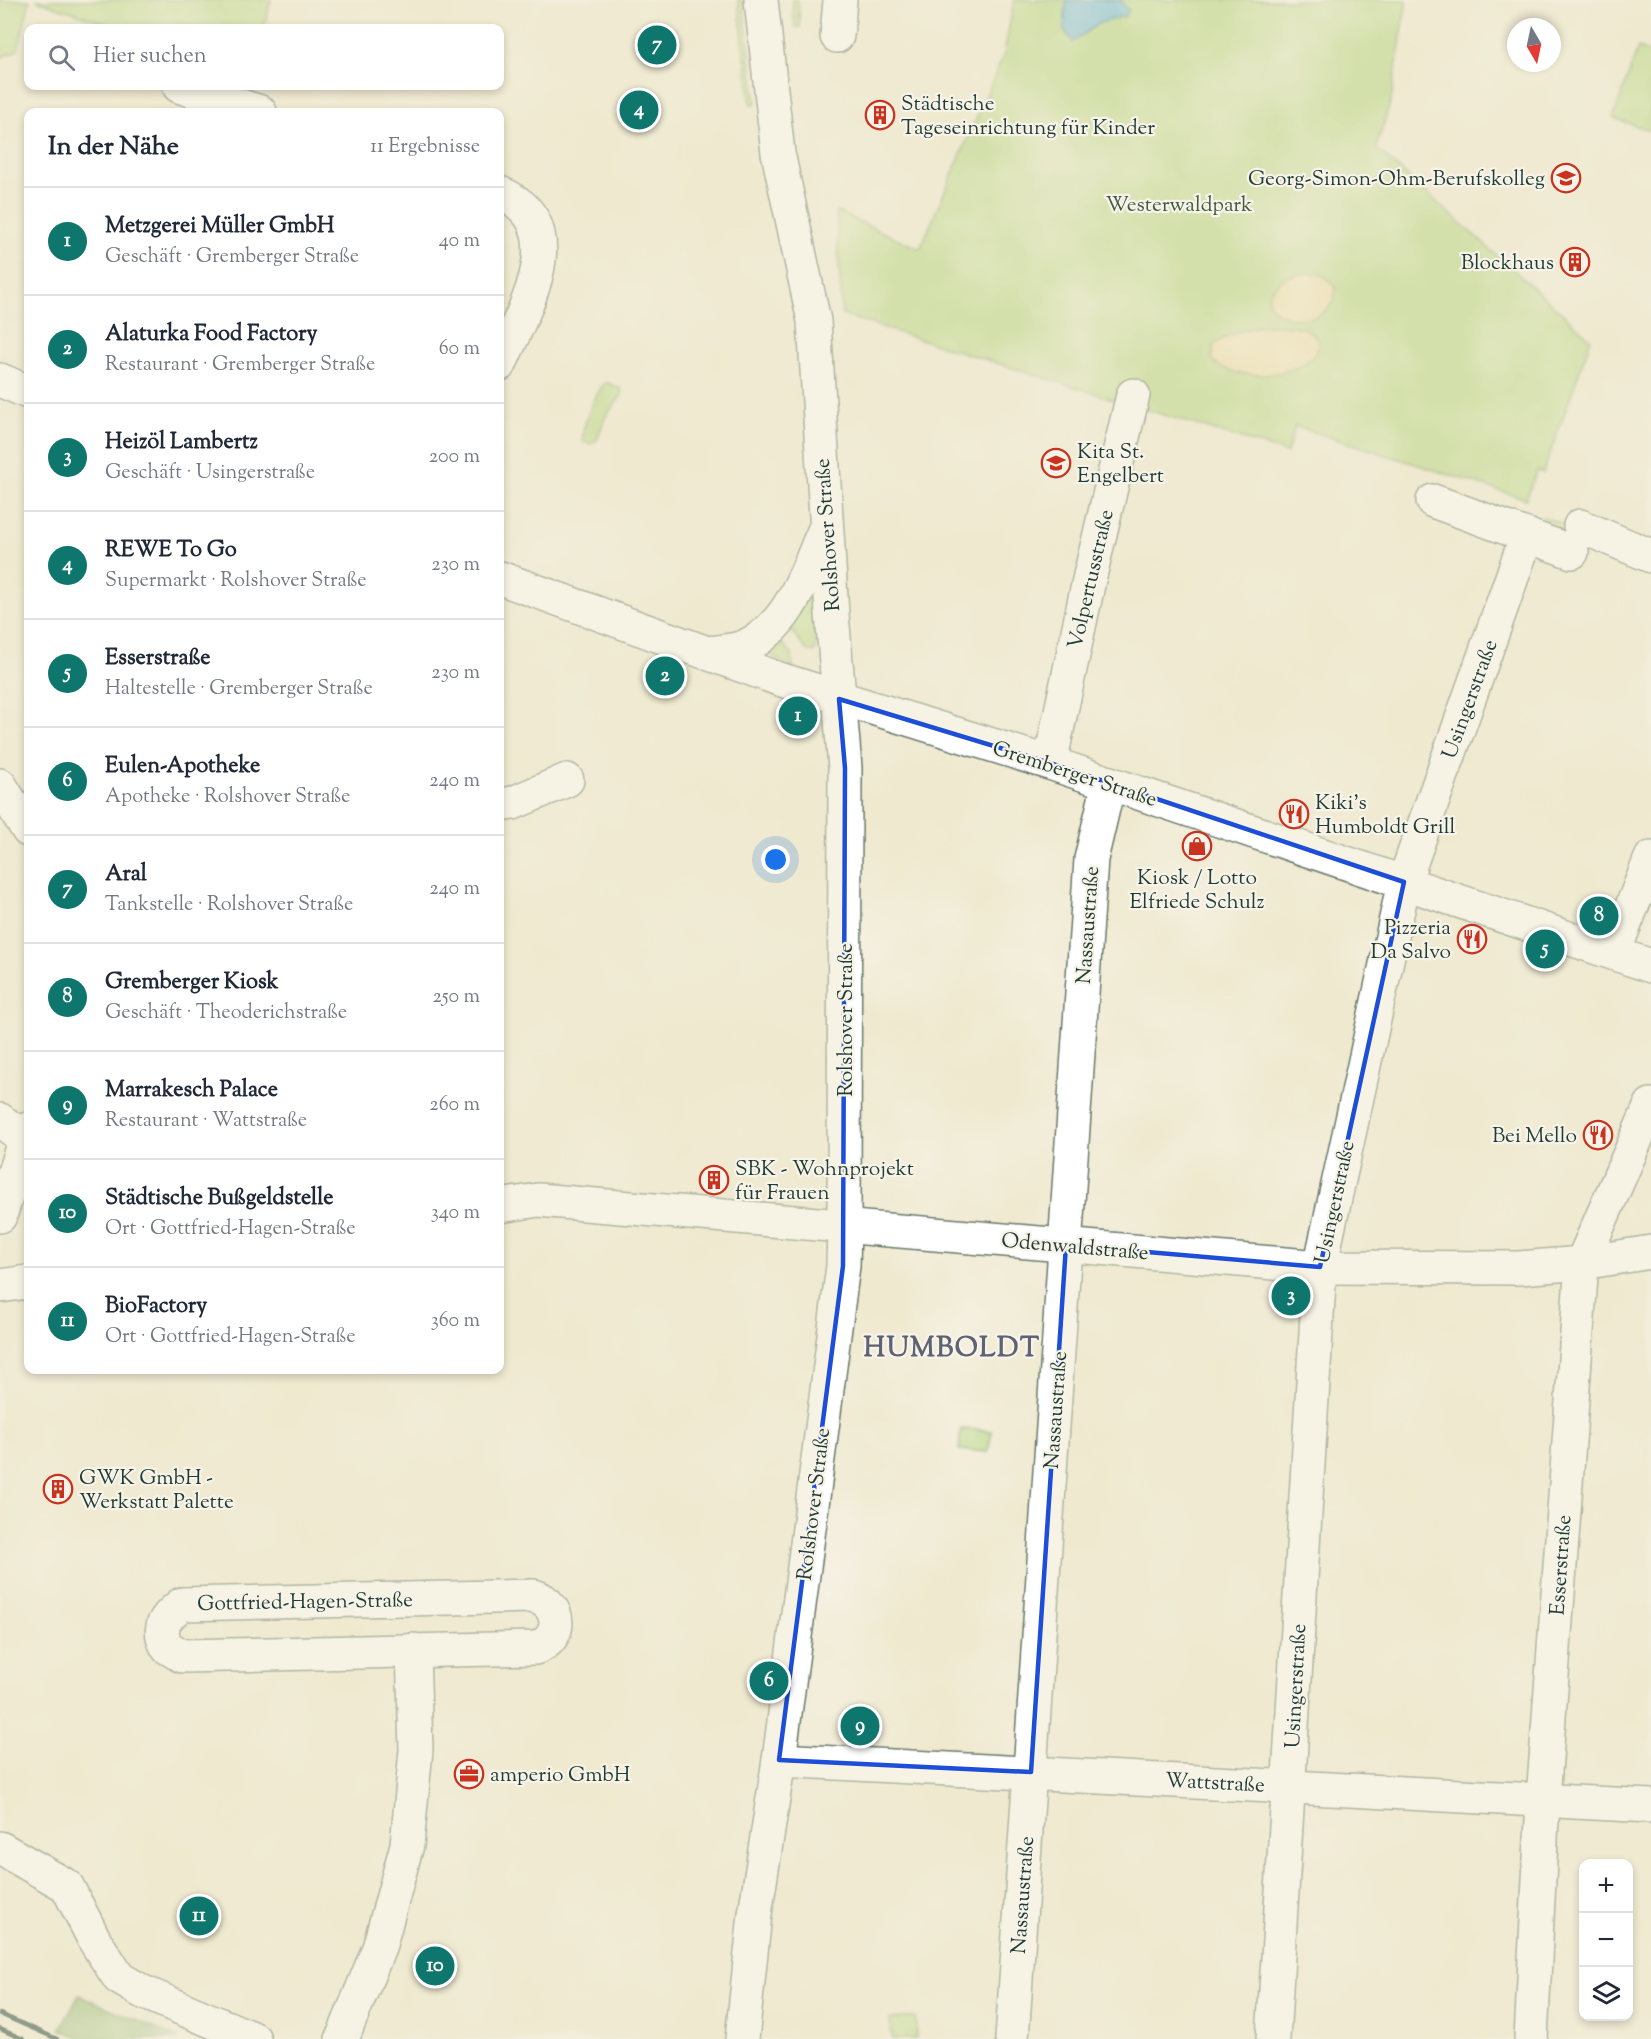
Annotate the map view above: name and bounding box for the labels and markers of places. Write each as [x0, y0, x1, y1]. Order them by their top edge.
pin: 7 [638, 22, 676, 68]
pin: 4 [620, 88, 658, 132]
place label: Städtische Tageseinrichtung für Kinder [901, 90, 1155, 144]
building icon: Städtische Tageseinrichtung für Kinder [864, 99, 896, 131]
school or university icon: Georg-Simon-Ohm-Berufskolleg [1550, 162, 1582, 194]
place label: Georg-Simon-Ohm-Berufskolleg [1248, 165, 1545, 195]
building icon: Blockhaus [1559, 246, 1591, 278]
place label: Blockhaus [1461, 249, 1554, 279]
place label: Kita St. Engelbert [1077, 438, 1164, 492]
school or university icon: Kita St. Engelbert [1040, 447, 1072, 479]
pin: 2 [646, 654, 684, 698]
pin: 1 [778, 694, 818, 738]
place label: Kiki's Humboldt Grill [1315, 789, 1456, 843]
restaurant icon: Kiki's Humboldt Grill [1278, 798, 1310, 830]
shop icon: Kiosk / Lotto Elfriede Schulz [1181, 830, 1213, 862]
place label: Kiosk / Lotto Elfriede Schulz [1129, 864, 1265, 918]
pin: 8 [1580, 894, 1618, 938]
place label: Pizzeria Da Salvo [1371, 914, 1451, 968]
restaurant icon: Pizzeria Da Salvo [1456, 923, 1488, 955]
pin: 5 [1526, 926, 1564, 972]
restaurant icon: Bei Mello [1582, 1119, 1614, 1151]
place label: Bei Mello [1492, 1122, 1577, 1152]
place label: SBK - Wohnprojekt für Frauen [735, 1155, 914, 1209]
building icon: SBK - Wohnprojekt für Frauen [698, 1164, 730, 1196]
pin: 3 [1272, 1274, 1310, 1318]
place label: GWK GmbH - Werkstatt Palette [79, 1464, 234, 1518]
building icon: GWK GmbH - Werkstatt Palette [42, 1473, 74, 1505]
pin: 6 [750, 1658, 788, 1704]
pin: 9 [840, 1704, 880, 1748]
office icon: amperio GmbH [453, 1758, 485, 1790]
place label: amperio GmbH [490, 1761, 631, 1791]
pin: 11 [180, 1894, 218, 1938]
pin: 10 [416, 1944, 454, 1988]

